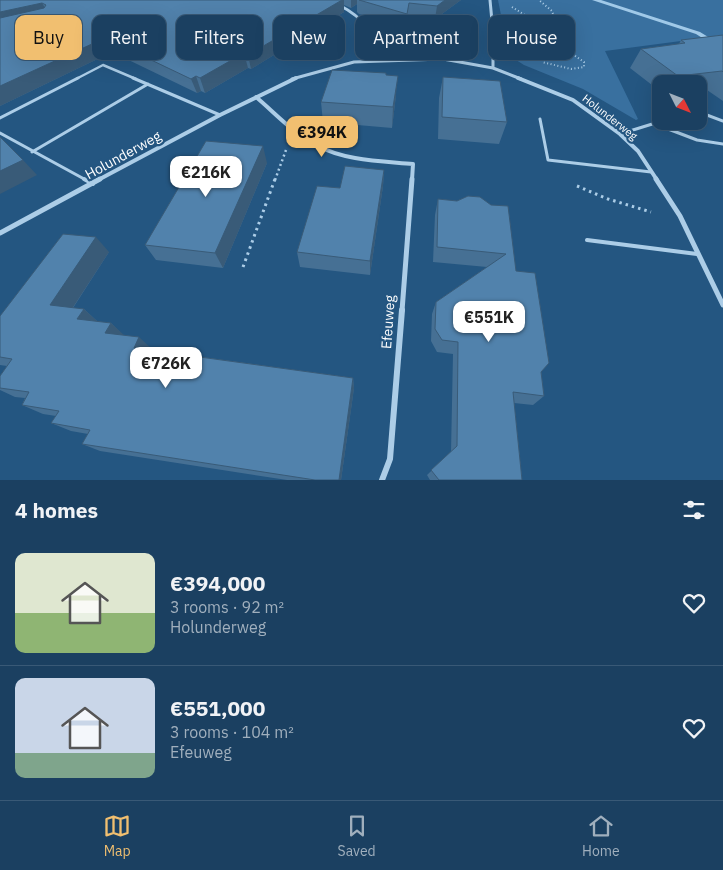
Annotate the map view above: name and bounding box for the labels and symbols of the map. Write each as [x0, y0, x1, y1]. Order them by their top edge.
north arrow [652, 75, 708, 130]
street label: Holunderweg [580, 91, 641, 143]
pin: €394K [287, 116, 357, 158]
street label: Holunderweg [82, 126, 165, 183]
pin: €216K [171, 156, 241, 198]
street label: Efeuweg [377, 294, 399, 350]
pin: €551K [454, 300, 524, 343]
pin: €726K [131, 346, 201, 389]

